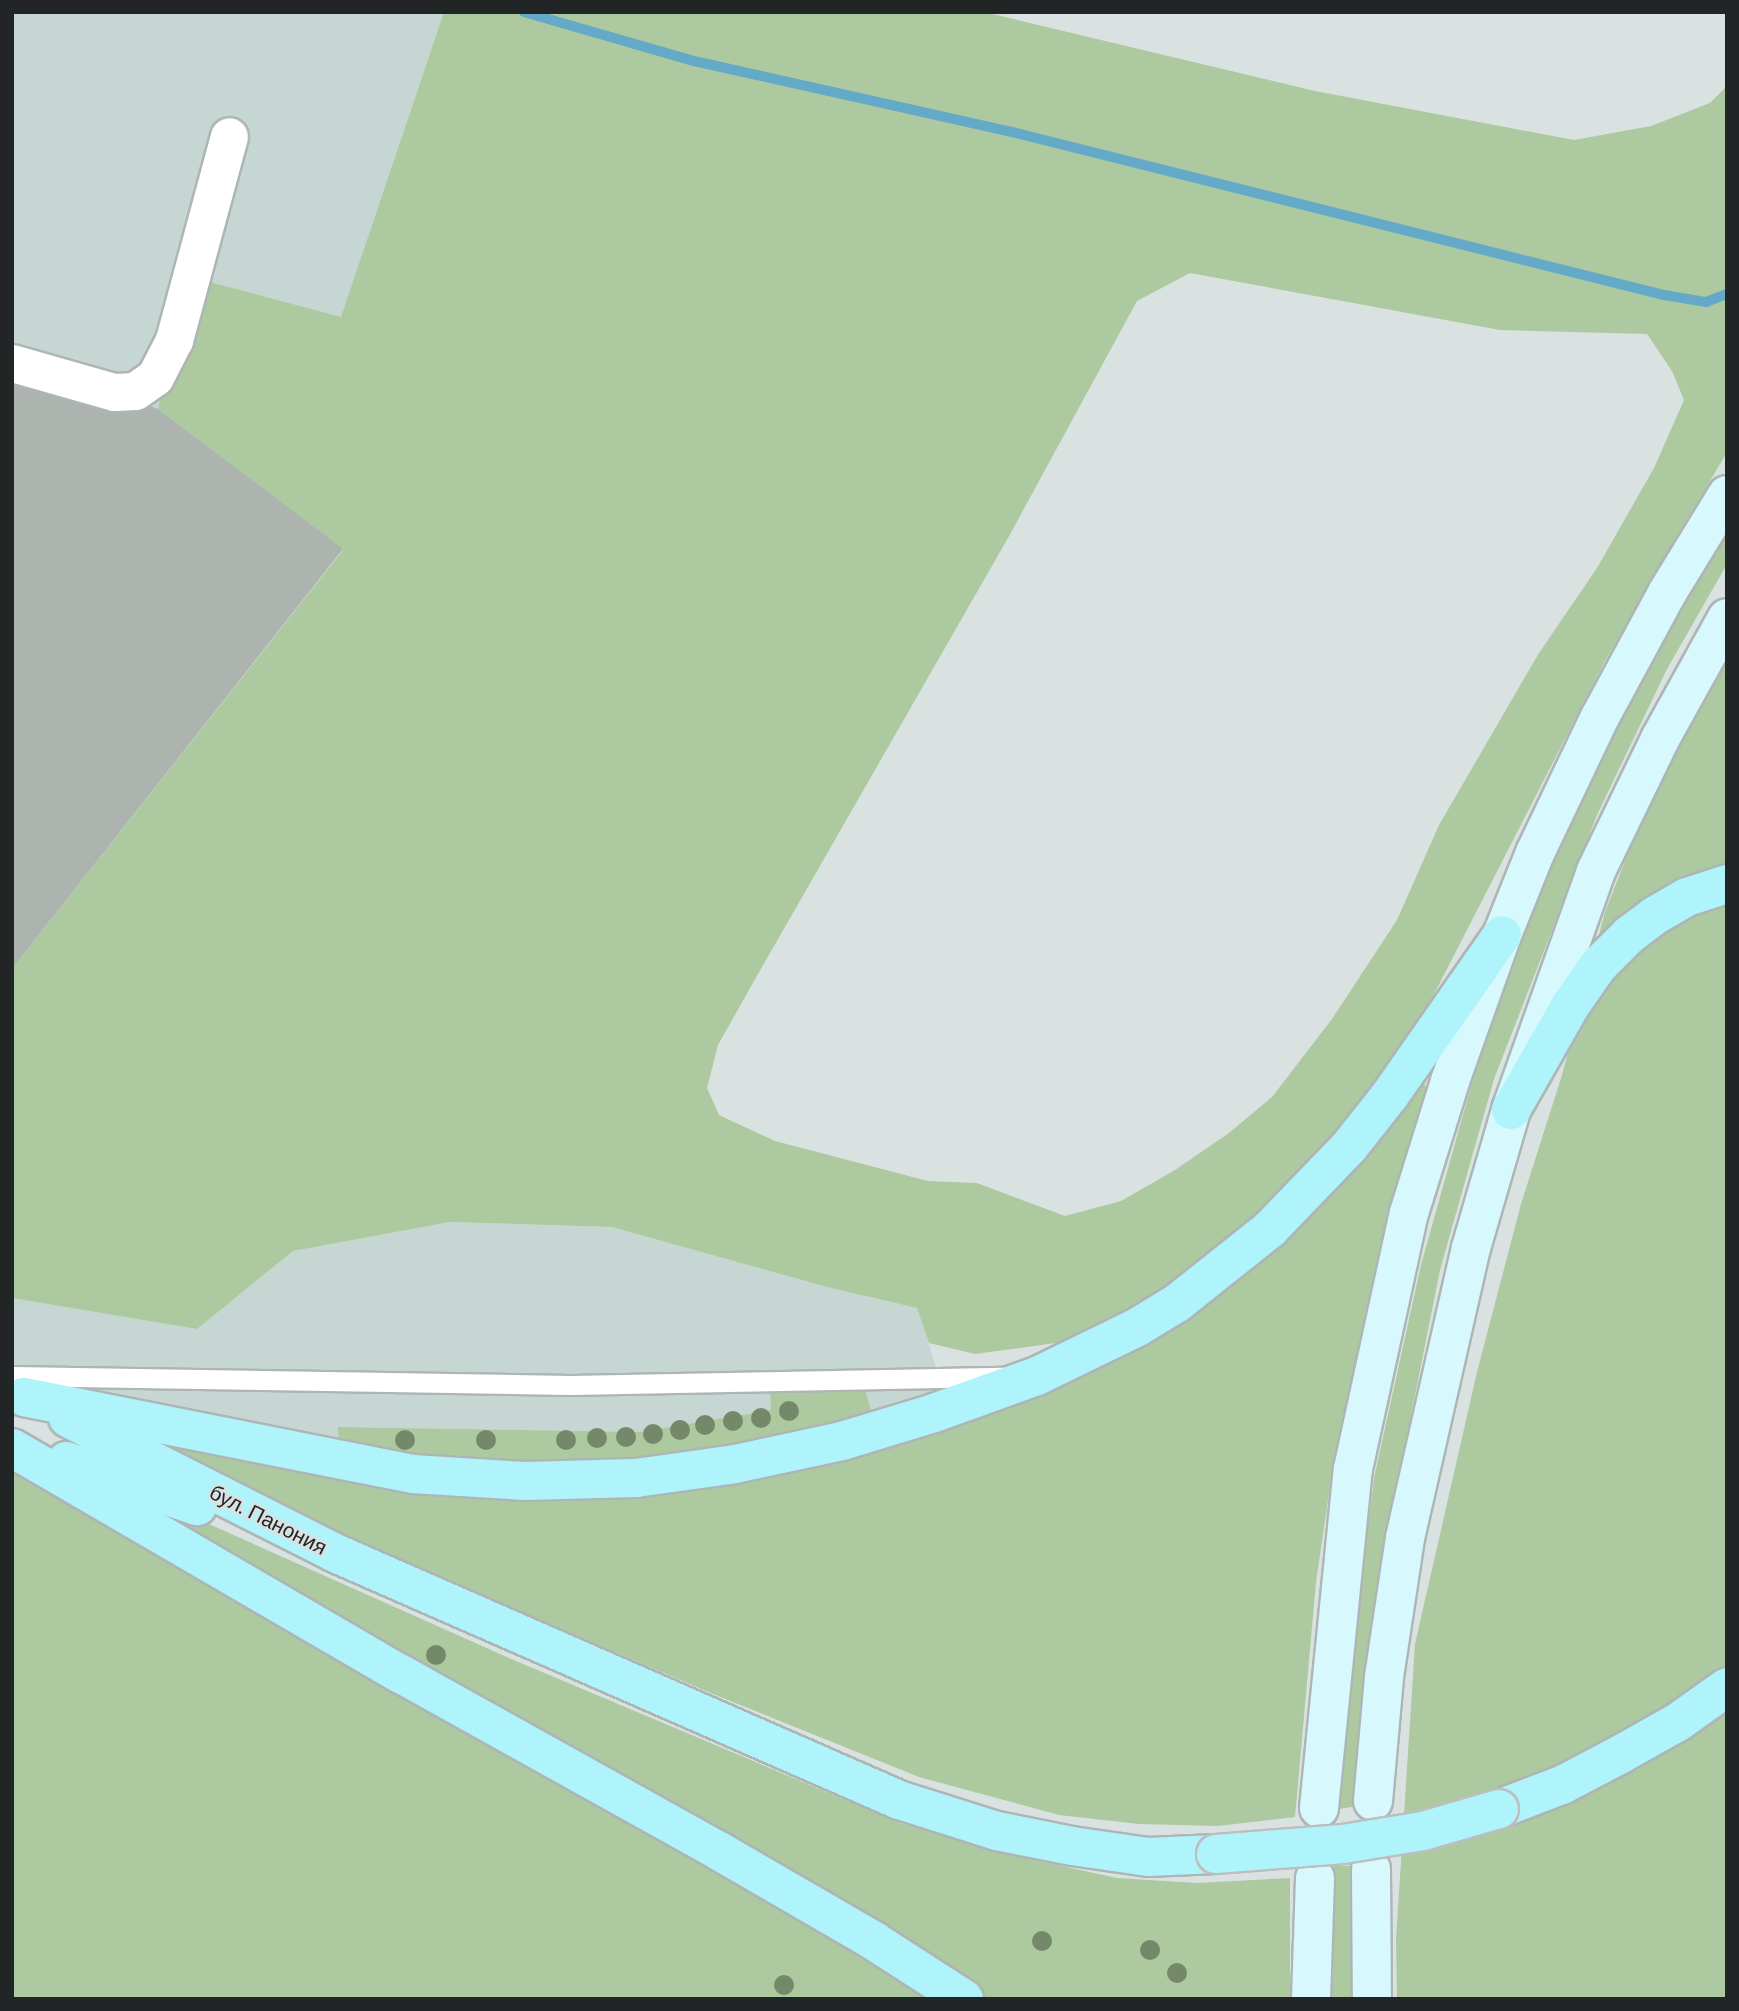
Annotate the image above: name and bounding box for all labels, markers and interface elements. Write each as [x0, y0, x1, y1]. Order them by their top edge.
street label: бул. Панония [205, 1480, 331, 1560]

